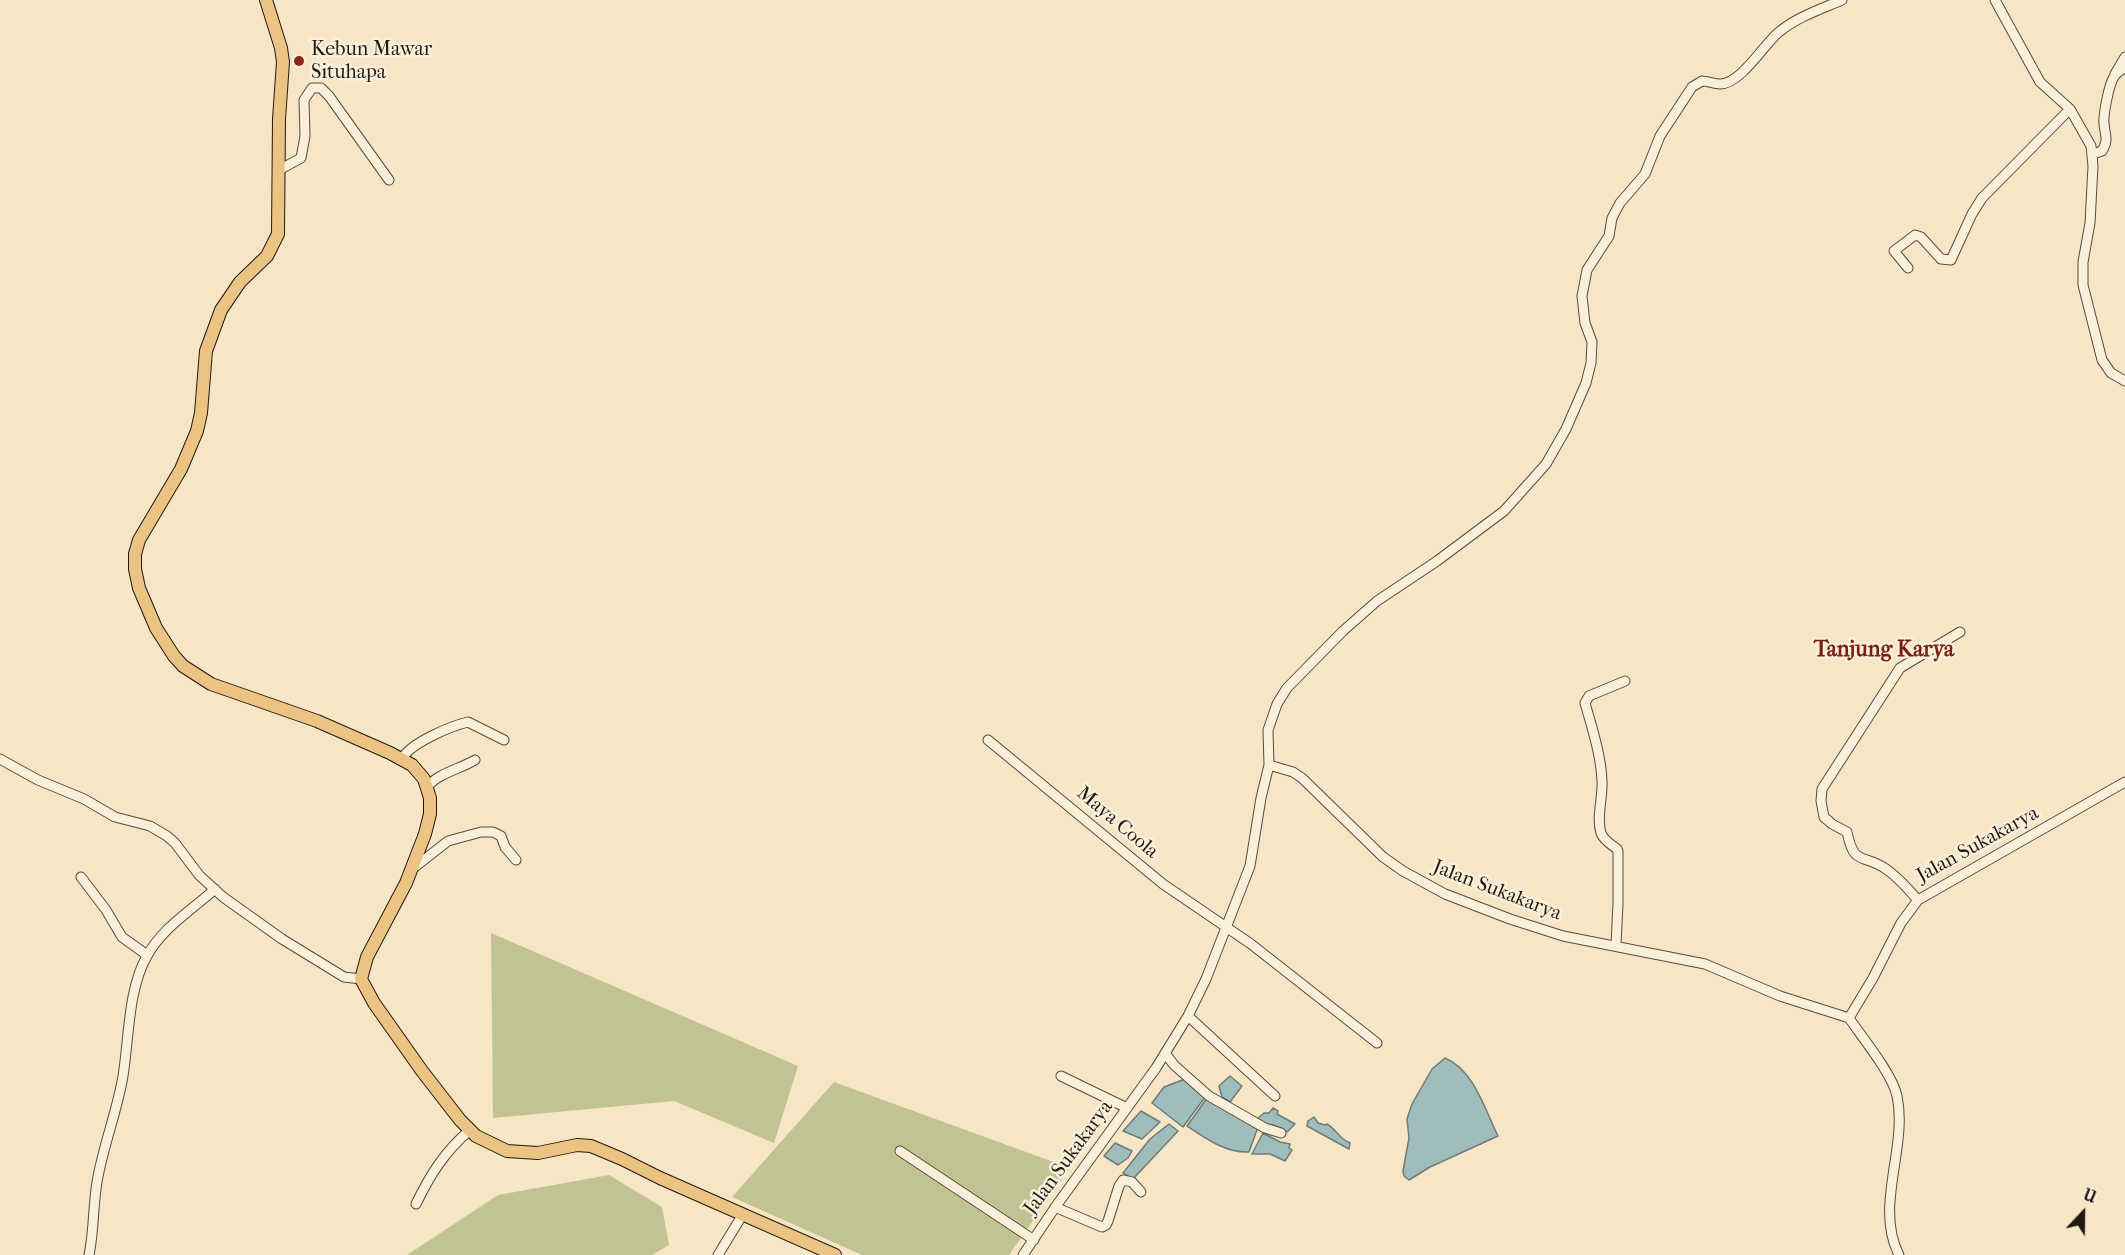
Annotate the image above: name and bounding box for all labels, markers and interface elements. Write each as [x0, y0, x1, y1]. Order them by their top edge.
place label: Kebun Mawar Situhapa [311, 38, 432, 85]
marker: Kebun Mawar Situhapa [292, 54, 306, 68]
district label: Tanjung Karya [1814, 638, 1954, 664]
street label: Maya Coola [1071, 782, 1163, 864]
street label: Jalan Sukakarya [1913, 802, 2043, 888]
street label: Jalan Sukakarya [1429, 855, 1565, 927]
street label: Jalan Sukakarya [1019, 1096, 1119, 1220]
north arrow [2053, 1183, 2113, 1243]
text: U [2081, 1185, 2099, 1207]

